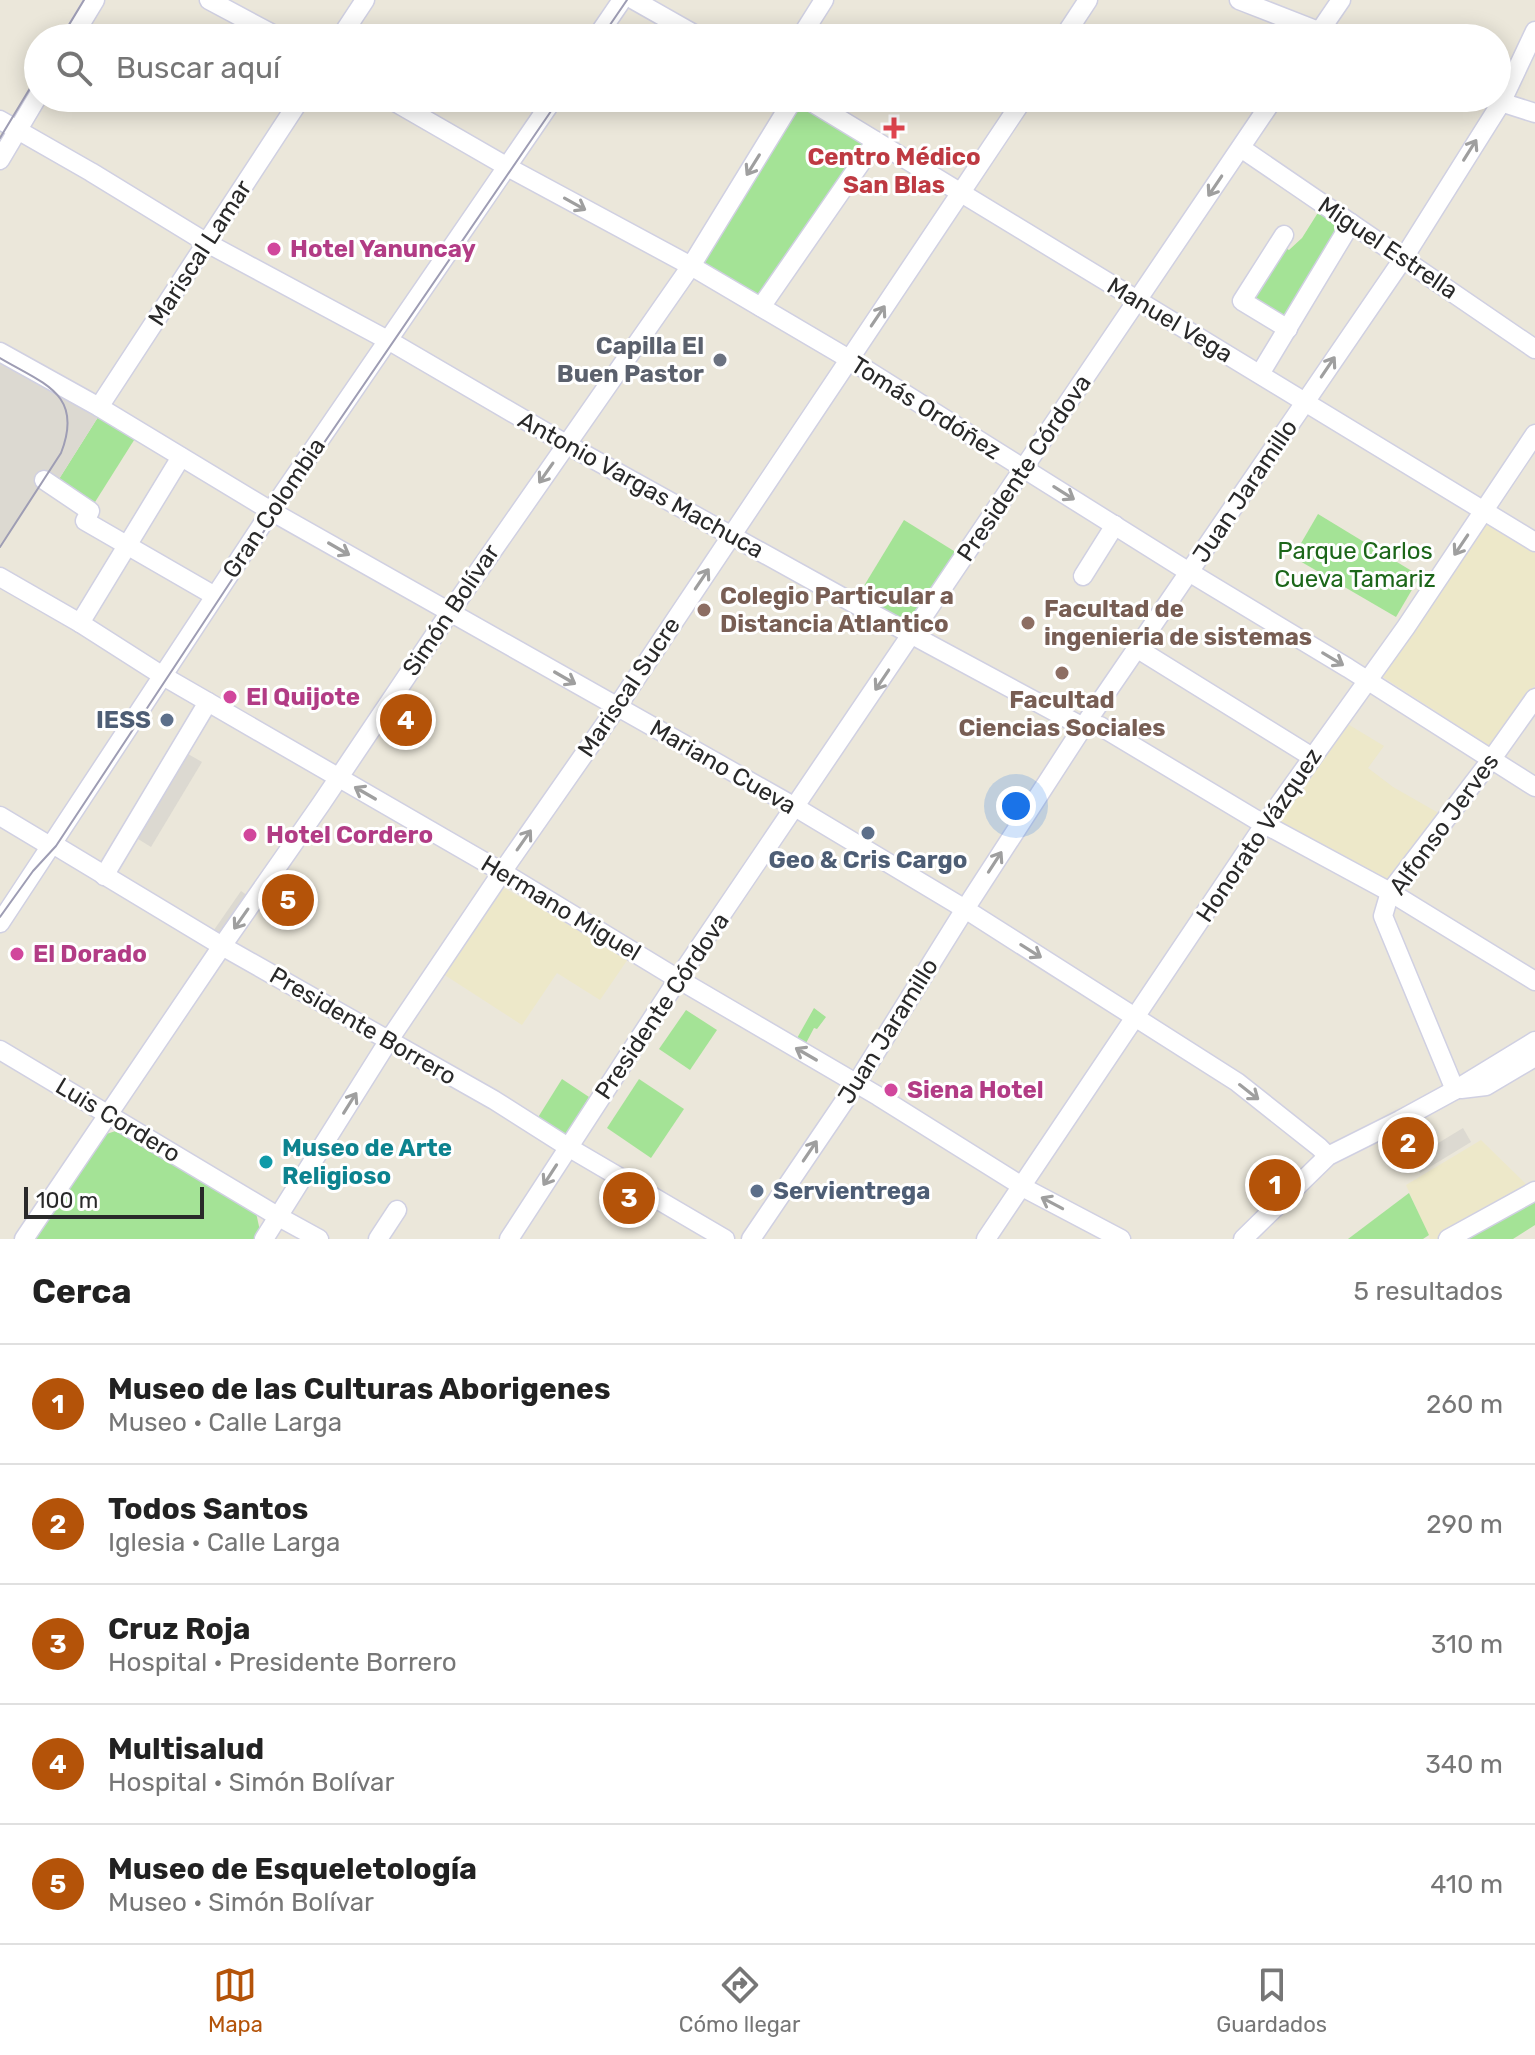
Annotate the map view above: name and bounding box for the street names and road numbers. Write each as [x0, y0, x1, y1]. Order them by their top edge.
street label: Mariscal Lamar [142, 175, 258, 331]
street label: Miguel Estrella [1313, 191, 1463, 305]
street label: Manuel Vega [1102, 272, 1238, 368]
street label: Tomás Ordóñez [846, 351, 1006, 465]
street label: Presidente Córdova [951, 369, 1097, 567]
street label: Antonio Vargas Machuca [513, 406, 769, 564]
street label: Juan Jaramillo [1187, 414, 1303, 568]
street label: Gran Colombia [217, 433, 331, 583]
street label: Simón Bolívar [397, 539, 505, 681]
street label: Mariscal Sucre [572, 612, 686, 762]
street label: Mariano Cueva [645, 714, 801, 820]
street label: Honorato Vázquez [1190, 743, 1328, 927]
street label: Alfonso Jerves [1383, 748, 1505, 900]
street label: Hermano Miguel [476, 849, 646, 967]
street label: Presidente Córdova [589, 907, 735, 1105]
street label: Juan Jaramillo [832, 953, 944, 1109]
street label: Presidente Borrero [265, 961, 461, 1091]
street label: Luis Cordero [51, 1072, 185, 1168]

